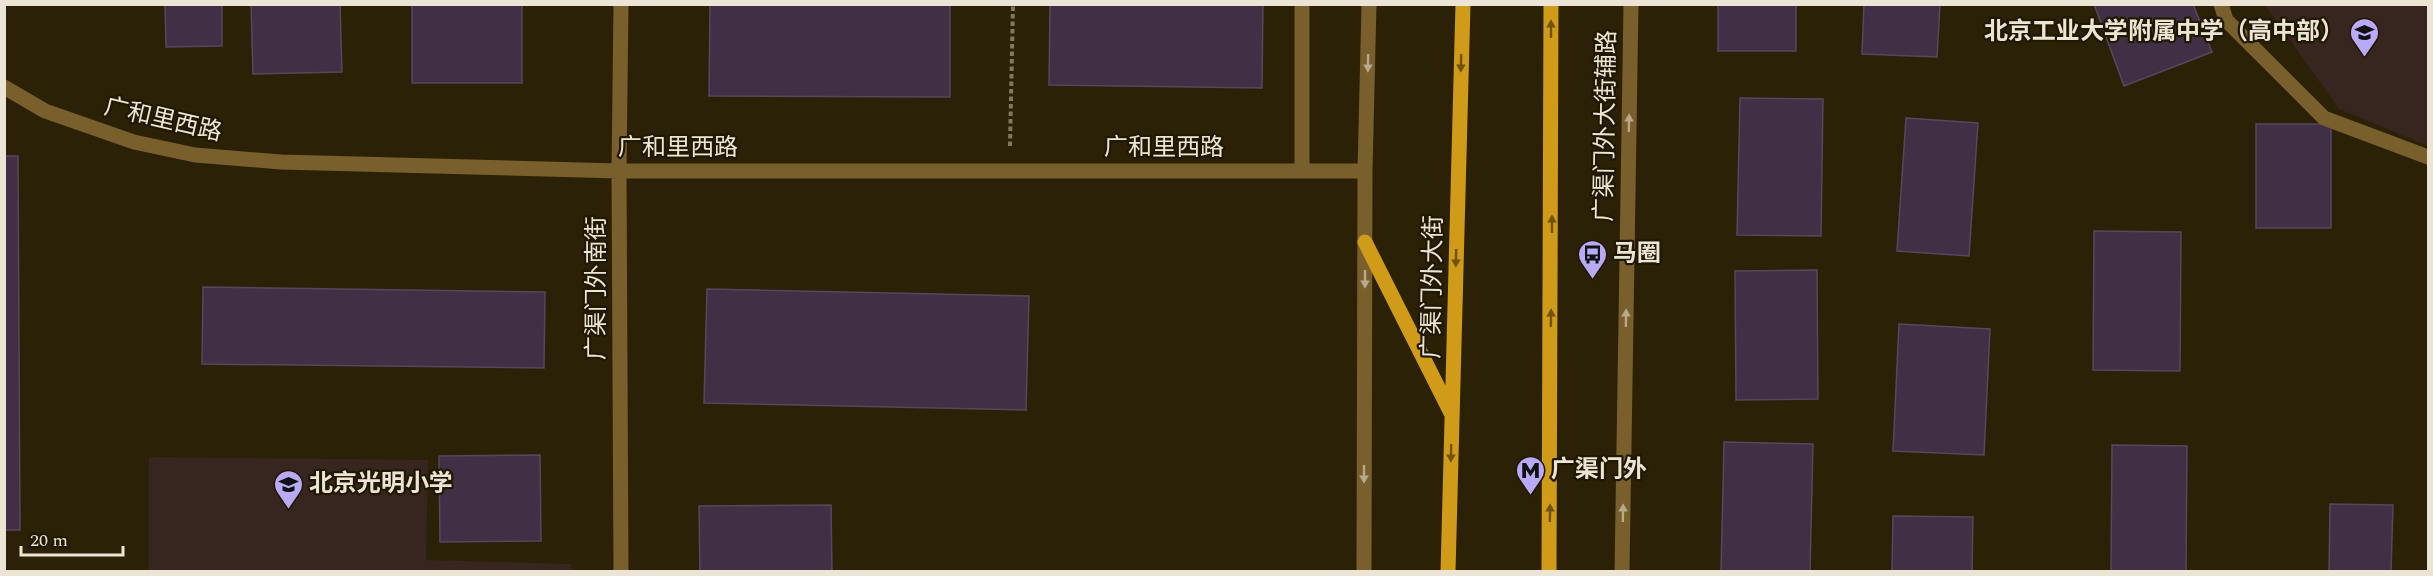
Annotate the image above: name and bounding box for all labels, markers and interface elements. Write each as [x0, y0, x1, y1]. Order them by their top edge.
place label: 北京工业大学附属中学（高中部） [1984, 14, 2344, 50]
school or university icon: 北京工业大学附属中学（高中部） [2349, 16, 2381, 58]
one-way arrow [1546, 19, 1556, 38]
street label: 广渠门外大街辅路 [1586, 30, 1626, 222]
one-way arrow [1363, 53, 1373, 72]
one-way arrow [1457, 53, 1466, 72]
street label: 广和里西路 [100, 89, 226, 151]
one-way arrow [1624, 114, 1634, 133]
street label: 广和里西路 [618, 130, 738, 166]
street label: 广和里西路 [1104, 130, 1224, 166]
one-way arrow [1547, 214, 1556, 233]
street label: 广渠门外大街 [1414, 215, 1452, 359]
street label: 广渠门外南街 [579, 216, 615, 360]
place label: 马圈 [1613, 236, 1661, 272]
bus stop icon: 马圈 [1576, 238, 1608, 280]
one-way arrow [1452, 248, 1461, 267]
one-way arrow [1360, 269, 1369, 288]
one-way arrow [1546, 309, 1556, 328]
one-way arrow [1621, 309, 1631, 328]
one-way arrow [1447, 443, 1456, 462]
place label: 广渠门外 [1551, 452, 1647, 488]
metro station icon: 广渠门外 [1514, 454, 1546, 496]
one-way arrow [1359, 464, 1369, 483]
place label: 北京光明小学 [309, 466, 453, 502]
school or university icon: 北京光明小学 [272, 468, 304, 510]
one-way arrow [1545, 504, 1554, 523]
one-way arrow [1618, 504, 1628, 523]
scale bar [21, 519, 123, 557]
text: 20 m [30, 527, 68, 554]

